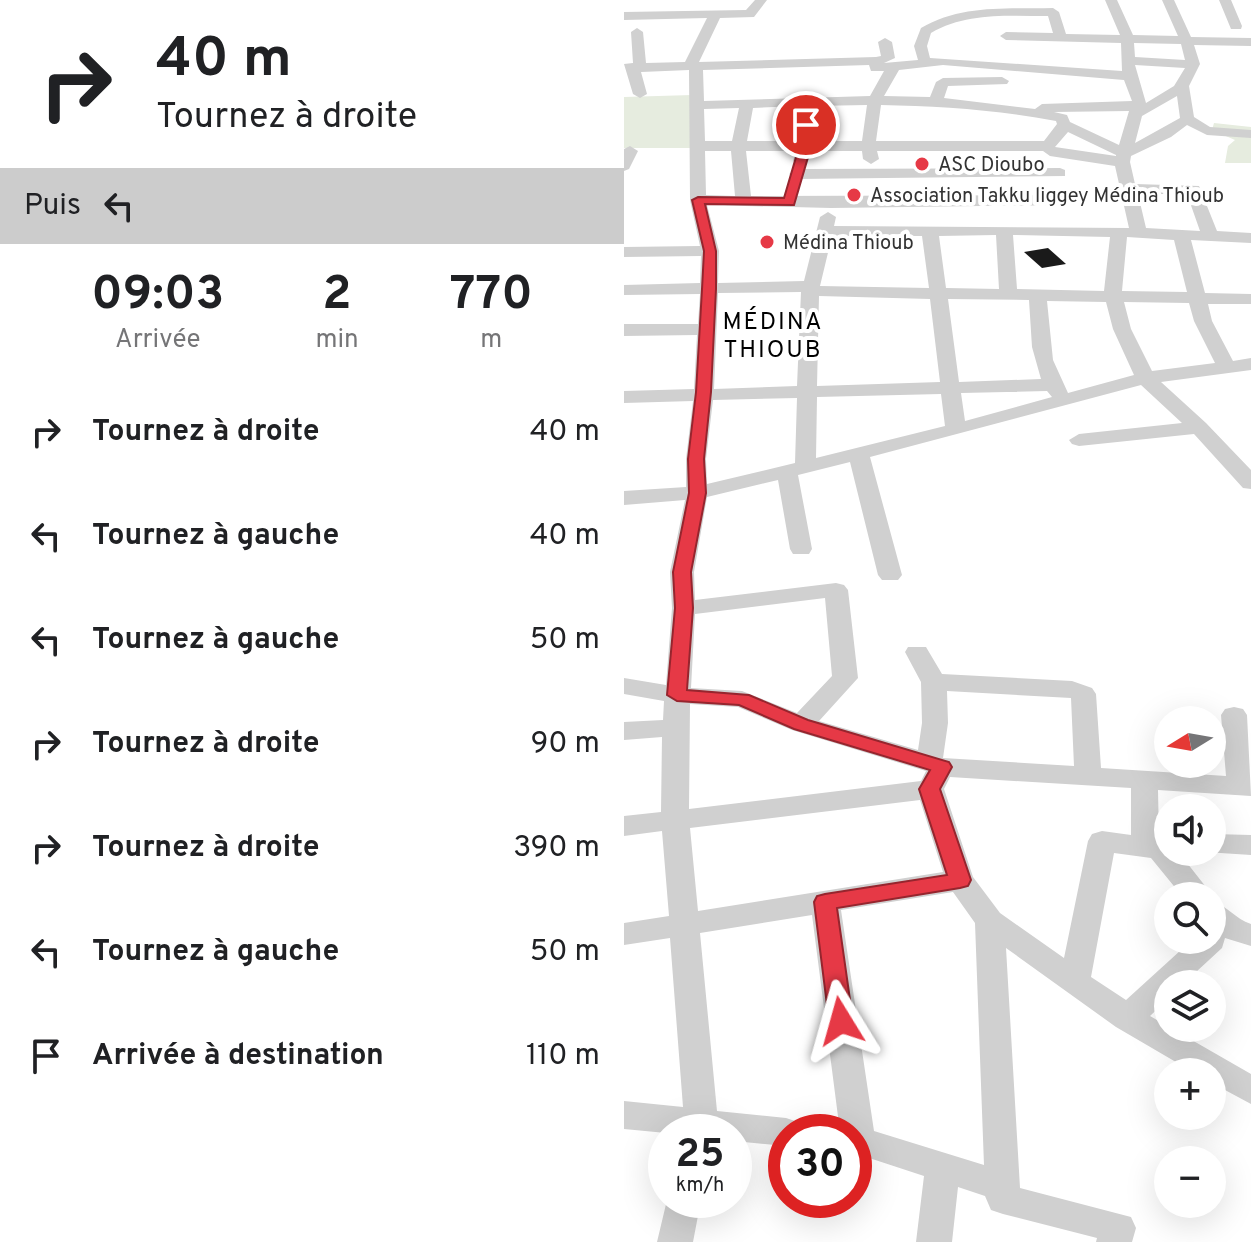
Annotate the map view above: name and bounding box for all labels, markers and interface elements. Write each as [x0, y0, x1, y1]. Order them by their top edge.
text: 40 m [156, 26, 292, 96]
icon: right [24, 32, 128, 136]
pin [772, 91, 840, 159]
text: Tournez à droite [156, 95, 417, 141]
icon: arrive [784, 103, 828, 147]
place label: ASC Dioubo [938, 153, 1045, 179]
marker: ASC Dioubo [913, 155, 931, 173]
icon: left [97, 184, 141, 228]
place label: Association Takku liggey Médina Thioub [870, 184, 1224, 210]
marker: Association Takku liggey Médina Thioub [845, 186, 863, 204]
text: Puis [24, 188, 81, 225]
place label: Médina Thioub [783, 231, 914, 257]
marker: Médina Thioub [758, 233, 776, 251]
text: 09:03 [91, 266, 224, 326]
text: 2 [322, 266, 352, 326]
text: 770 [450, 266, 533, 326]
district label: MÉDINA THIOUB [722, 306, 824, 366]
text: Arrivée [115, 324, 200, 357]
text: min [315, 324, 359, 357]
text: m [480, 324, 502, 357]
icon: right [24, 410, 68, 454]
text: Tournez à droite [92, 414, 320, 451]
text: 40 m [530, 414, 600, 451]
icon: left [24, 514, 68, 558]
text: Tournez à gauche [92, 518, 339, 555]
text: 40 m [530, 518, 600, 555]
icon: left [24, 618, 68, 662]
text: Tournez à gauche [92, 622, 339, 659]
text: 50 m [530, 622, 600, 659]
north arrow [1154, 706, 1226, 778]
map controls [1154, 706, 1226, 1218]
icon: right [24, 722, 68, 766]
text: Tournez à droite [92, 726, 320, 763]
text: 90 m [531, 726, 600, 763]
button: sound [1154, 794, 1226, 866]
icon: right [24, 826, 68, 870]
text: Tournez à droite [92, 830, 320, 867]
text: 390 m [513, 830, 600, 867]
button: search [1154, 882, 1226, 954]
icon: left [24, 930, 68, 974]
text: Tournez à gauche [92, 934, 339, 971]
text: 50 m [530, 934, 600, 971]
button: layers [1154, 970, 1226, 1042]
position arrow [799, 979, 883, 1063]
icon: arrive [24, 1034, 68, 1078]
text: Arrivée à destination [92, 1038, 384, 1075]
text: 110 m [526, 1038, 600, 1075]
button: + [1154, 1058, 1226, 1130]
speed limit sign: 30 [768, 1114, 872, 1218]
text: 25 [676, 1131, 724, 1181]
button: − [1154, 1146, 1226, 1218]
text: km/h [676, 1173, 724, 1199]

